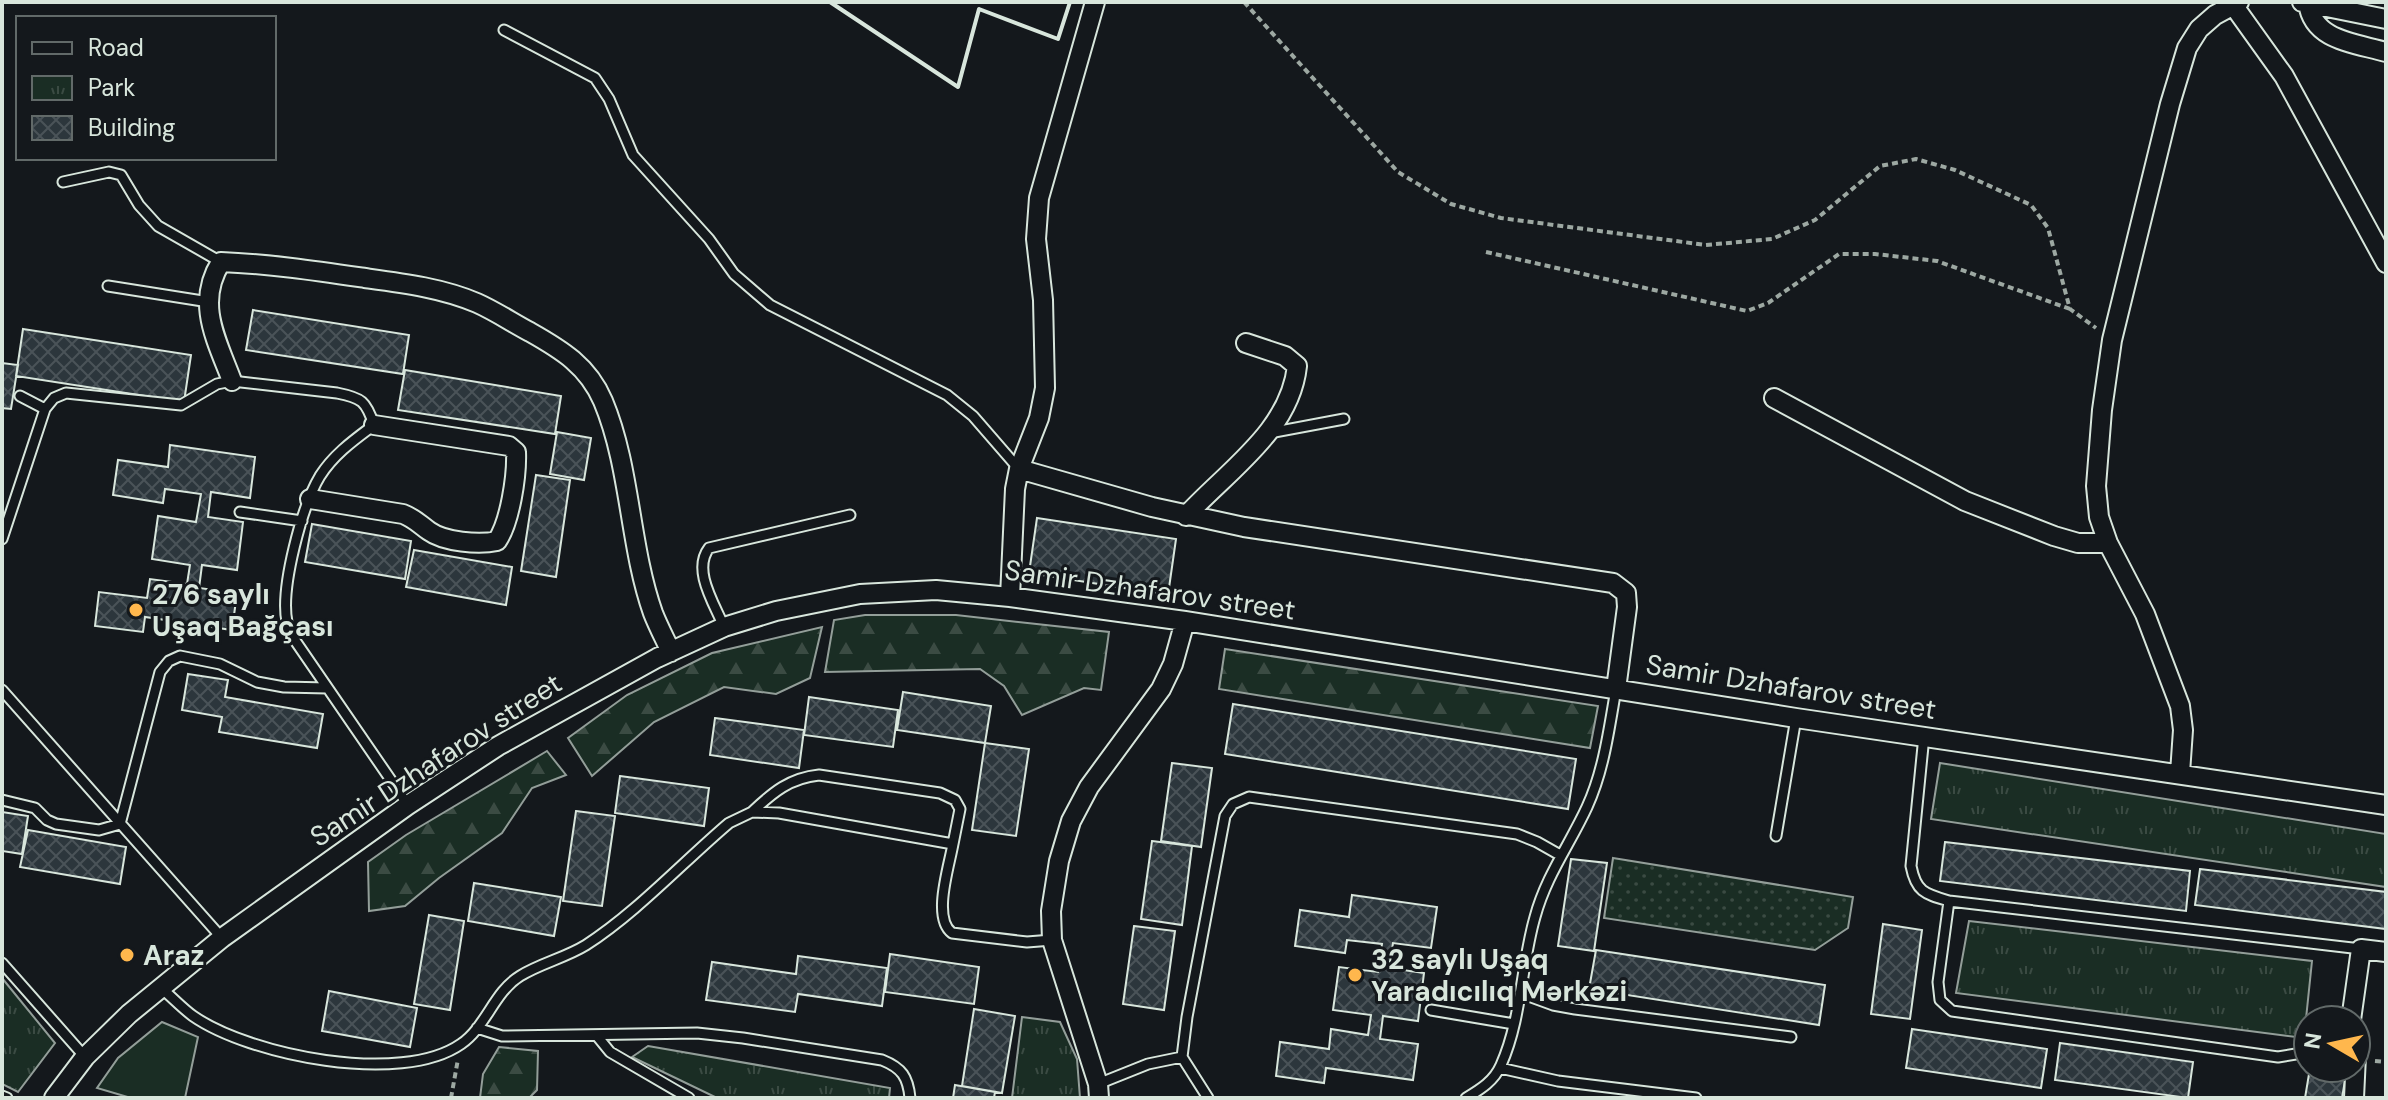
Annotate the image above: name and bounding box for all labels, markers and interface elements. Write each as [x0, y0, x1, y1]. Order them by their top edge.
legend [16, 16, 276, 160]
text: Road [88, 32, 144, 63]
text: Park [88, 72, 135, 103]
text: Building [88, 112, 175, 143]
street label: Samir Dzhafarov street [1002, 551, 1298, 629]
place label: 276 saylı Uşaq Bağçası [152, 576, 334, 645]
marker: 276 saylı Uşaq Bağçası [127, 601, 145, 619]
street label: Samir Dzhafarov street [1643, 646, 1939, 728]
street label: Samir Dzhafarov street [303, 665, 569, 855]
place label: Araz [143, 937, 204, 974]
place label: 32 saylı Uşaq Yaradıcılıq Mərkəzi [1371, 941, 1627, 1010]
marker: Araz [118, 946, 136, 964]
marker: 32 saylı Uşaq Yaradıcılıq Mərkəzi [1346, 966, 1364, 984]
north arrow [2292, 1004, 2372, 1084]
text: N [2297, 1031, 2328, 1051]

